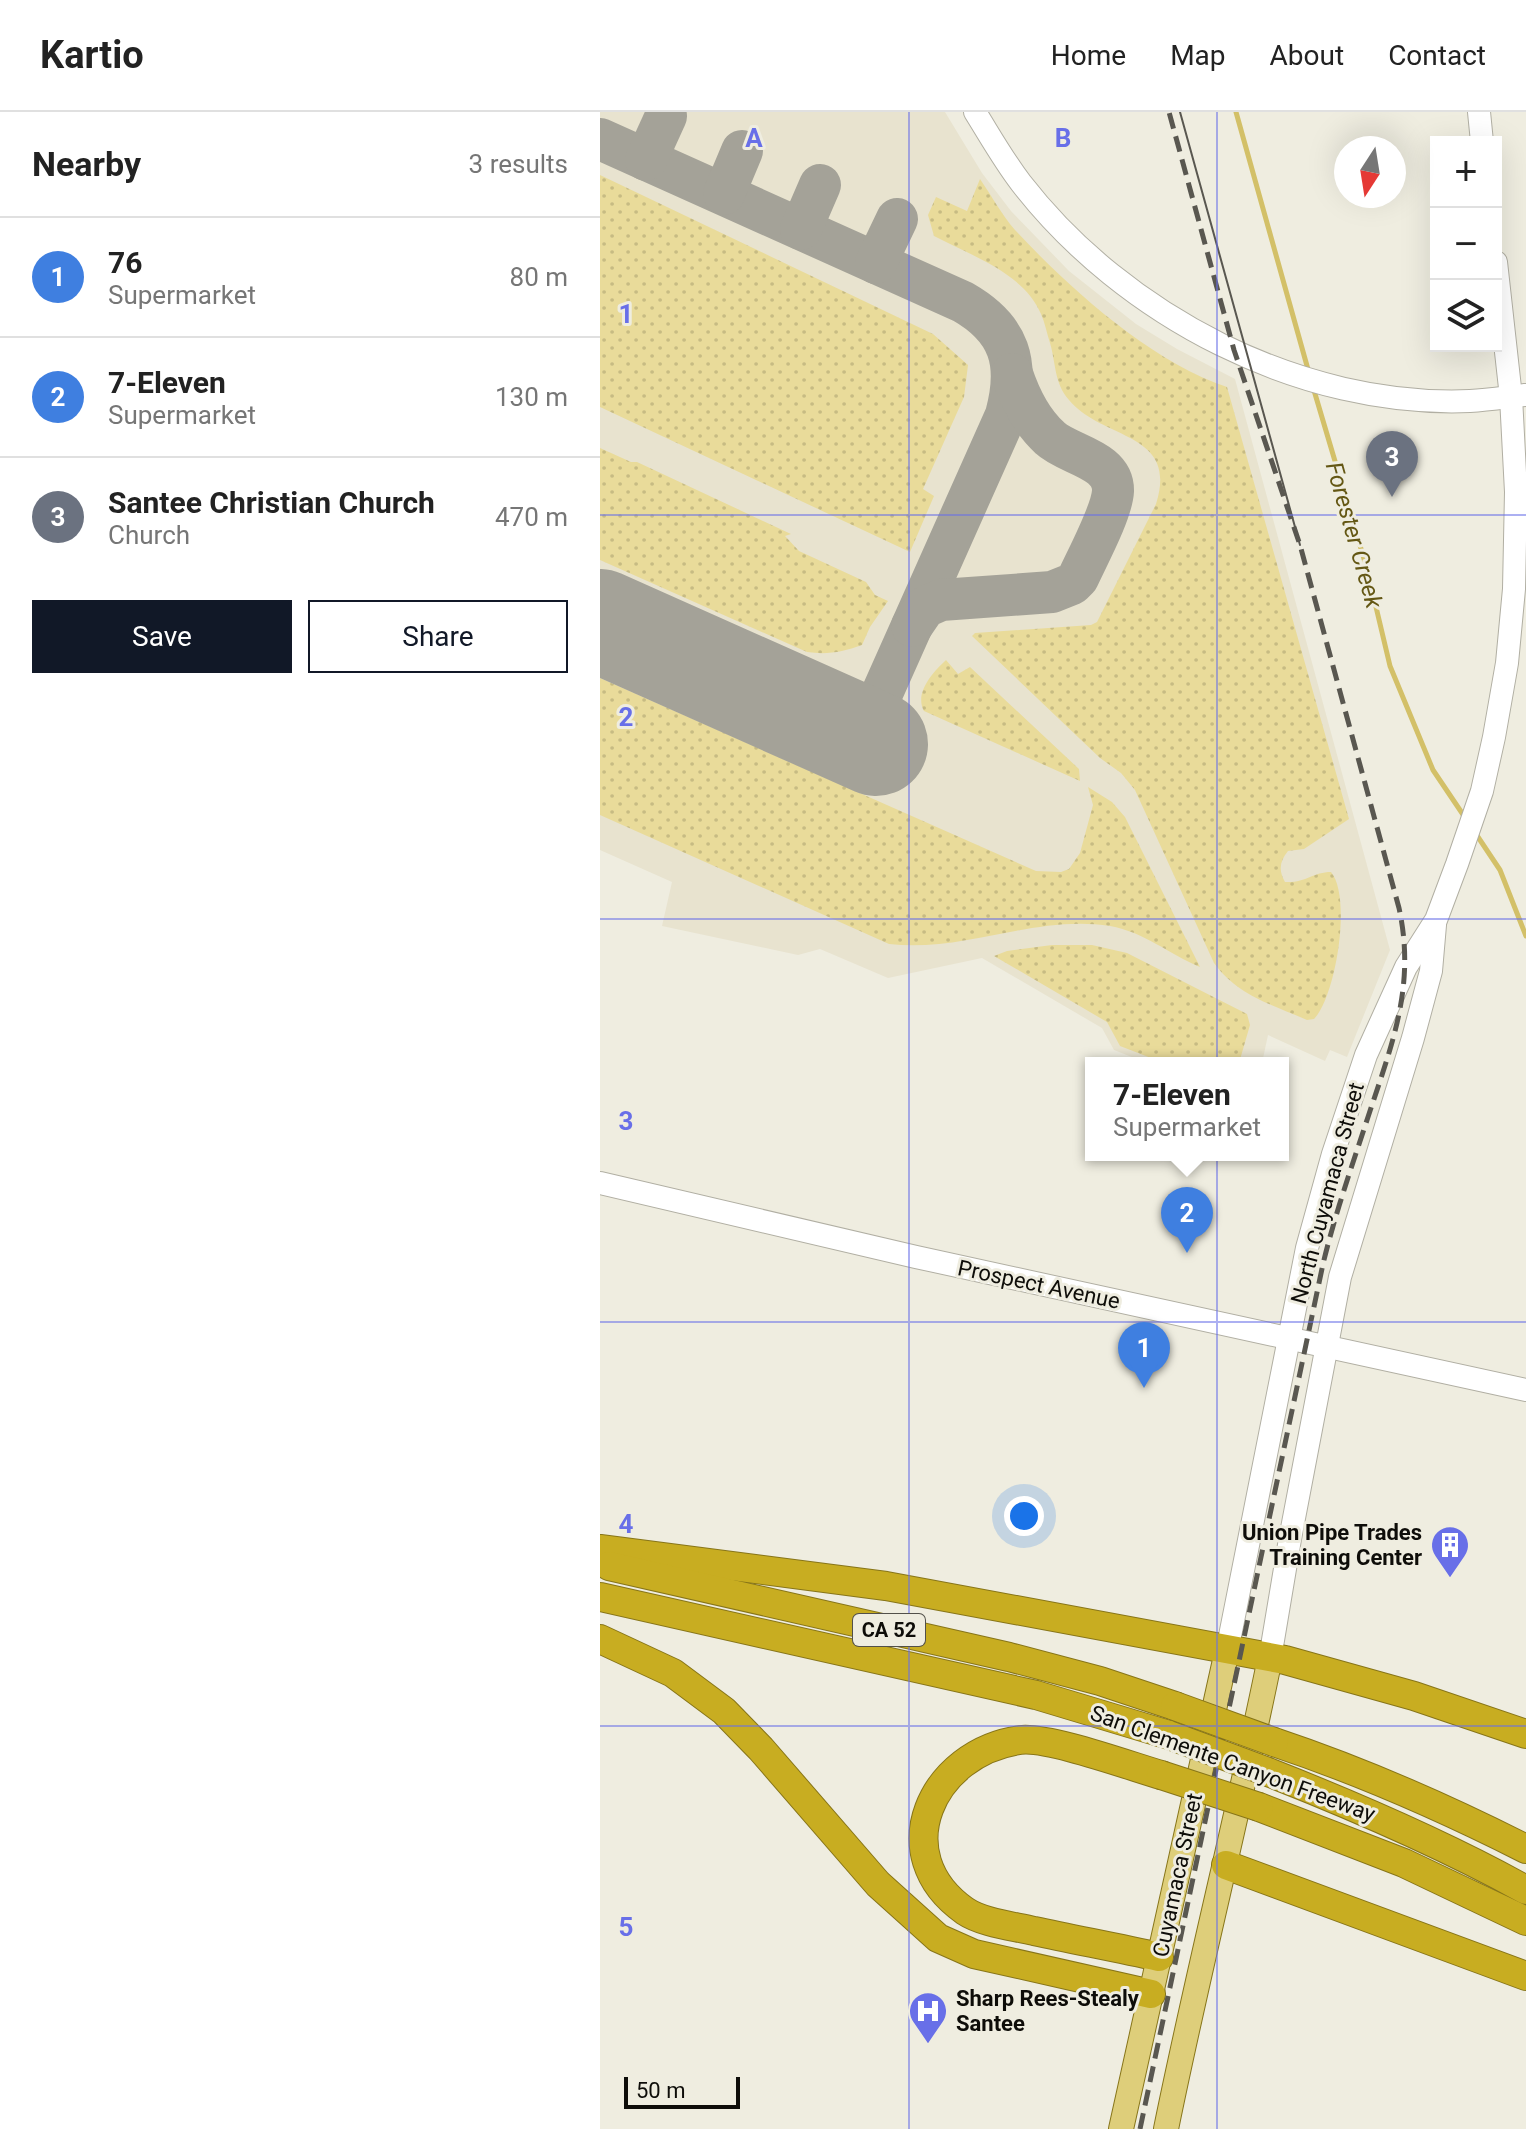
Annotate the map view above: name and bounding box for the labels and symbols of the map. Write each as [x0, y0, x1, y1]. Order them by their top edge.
text: A [745, 123, 763, 153]
text: B [1055, 123, 1071, 153]
north arrow [1334, 136, 1406, 208]
text: 1 [619, 299, 633, 329]
pin: 3 [1366, 431, 1418, 497]
water label: Forester Creek [1320, 459, 1389, 613]
text: 2 [619, 702, 633, 732]
street label: North Cuyamaca Street [1286, 1080, 1369, 1306]
text: 3 [619, 1106, 633, 1136]
pin: 2 [1161, 1187, 1213, 1253]
street label: Prospect Avenue [956, 1255, 1122, 1314]
pin: 1 [1118, 1322, 1170, 1388]
your location [1004, 1496, 1044, 1536]
text: 4 [619, 1509, 634, 1539]
place label: Union Pipe Trades Training Center [1242, 1520, 1422, 1570]
building icon: Union Pipe Trades Training Center [1429, 1524, 1471, 1579]
road number: CA 52 [853, 1614, 925, 1646]
street label: San Clemente Canyon Freeway [1087, 1700, 1379, 1827]
street label: Cuyamaca Street [1148, 1791, 1207, 1959]
text: 5 [619, 1912, 633, 1942]
place label: Sharp Rees-Stealy Santee [956, 1986, 1140, 2036]
hospital icon: Sharp Rees-Stealy Santee [907, 1990, 949, 2045]
scale bar [624, 2073, 740, 2109]

